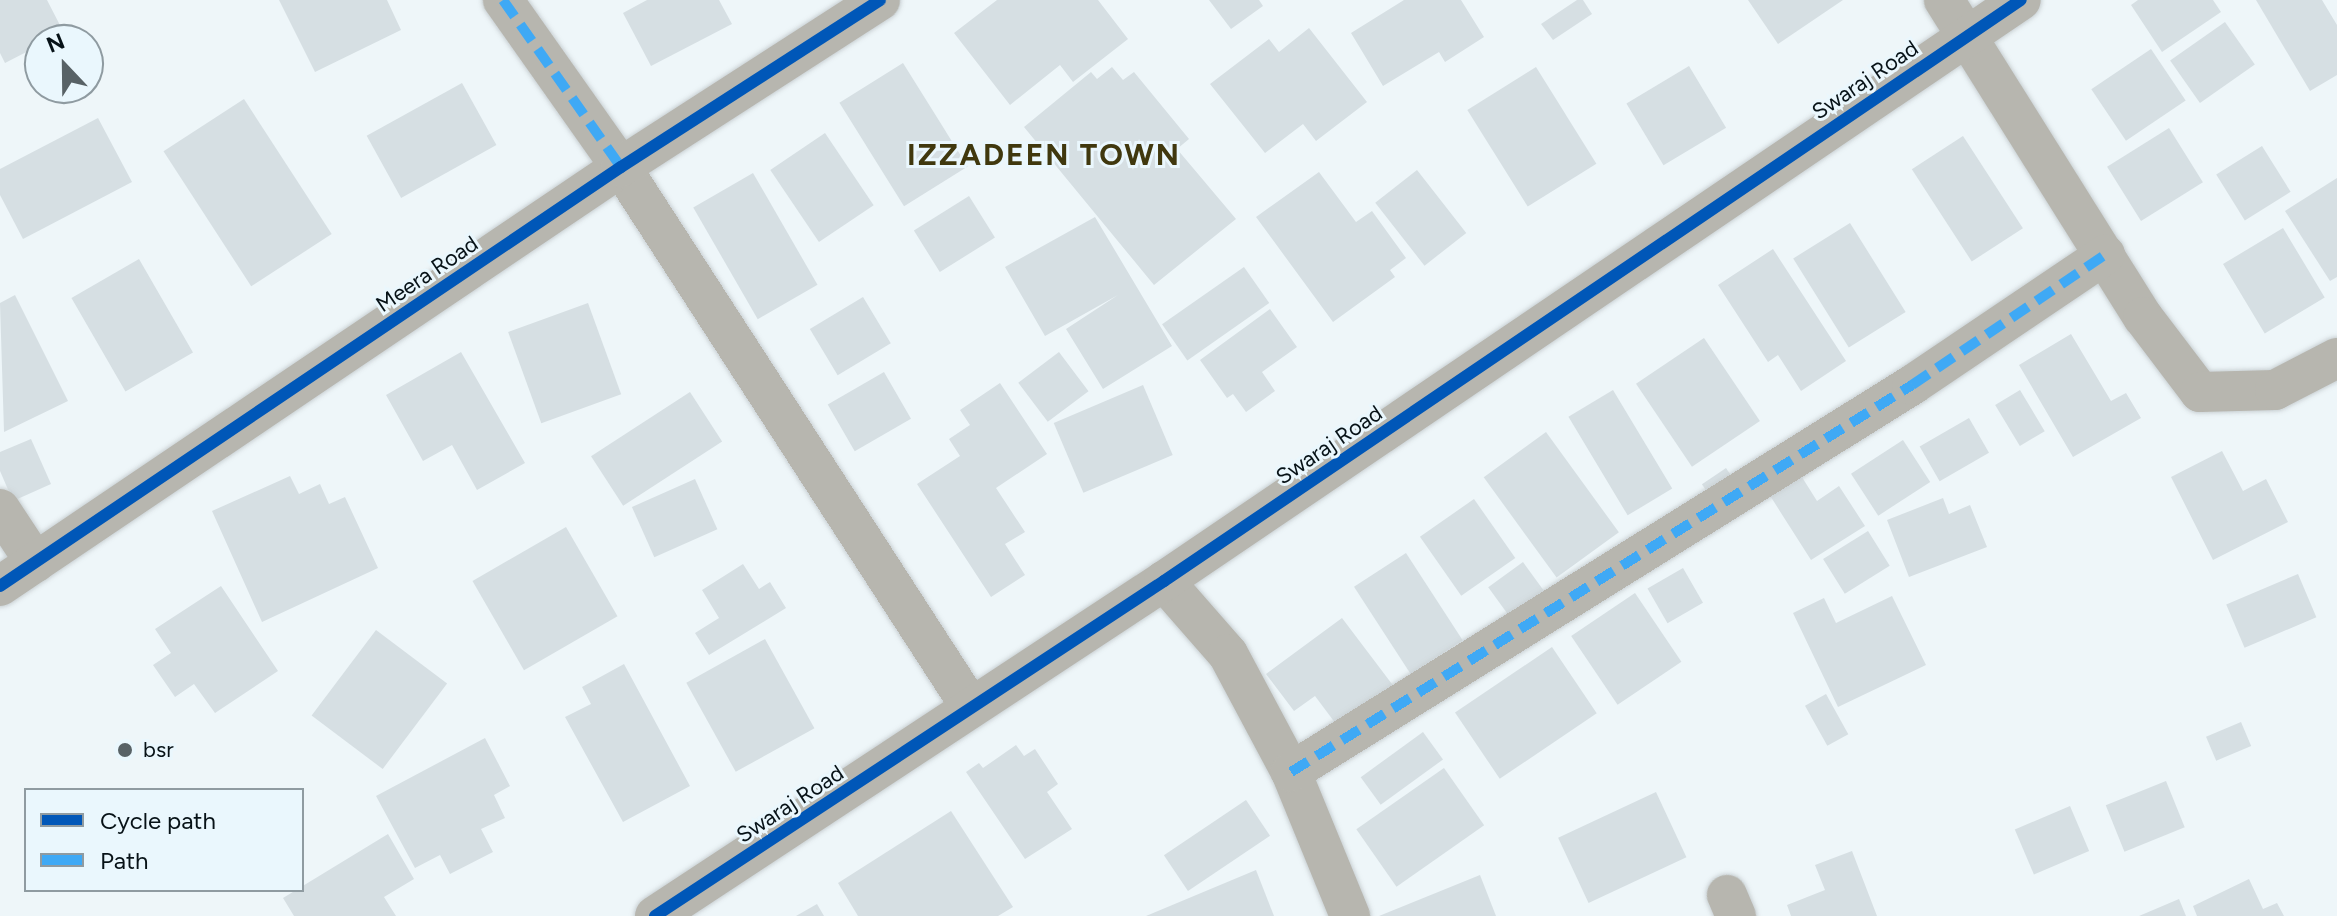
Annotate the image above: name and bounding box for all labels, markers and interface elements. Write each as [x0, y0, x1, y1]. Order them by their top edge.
north arrow [24, 24, 104, 104]
text: N [43, 27, 69, 59]
street label: Swaraj Road [1807, 35, 1923, 125]
district label: IZZADEEN TOWN [907, 137, 1181, 173]
street label: Meera Road [371, 230, 483, 318]
street label: Swaraj Road [1271, 400, 1387, 490]
place label: bsr [143, 737, 174, 763]
marker: bsr [114, 739, 136, 761]
street label: Swaraj Road [731, 760, 849, 848]
legend [24, 788, 304, 892]
text: Cycle path [100, 806, 216, 835]
text: Path [100, 846, 148, 875]

